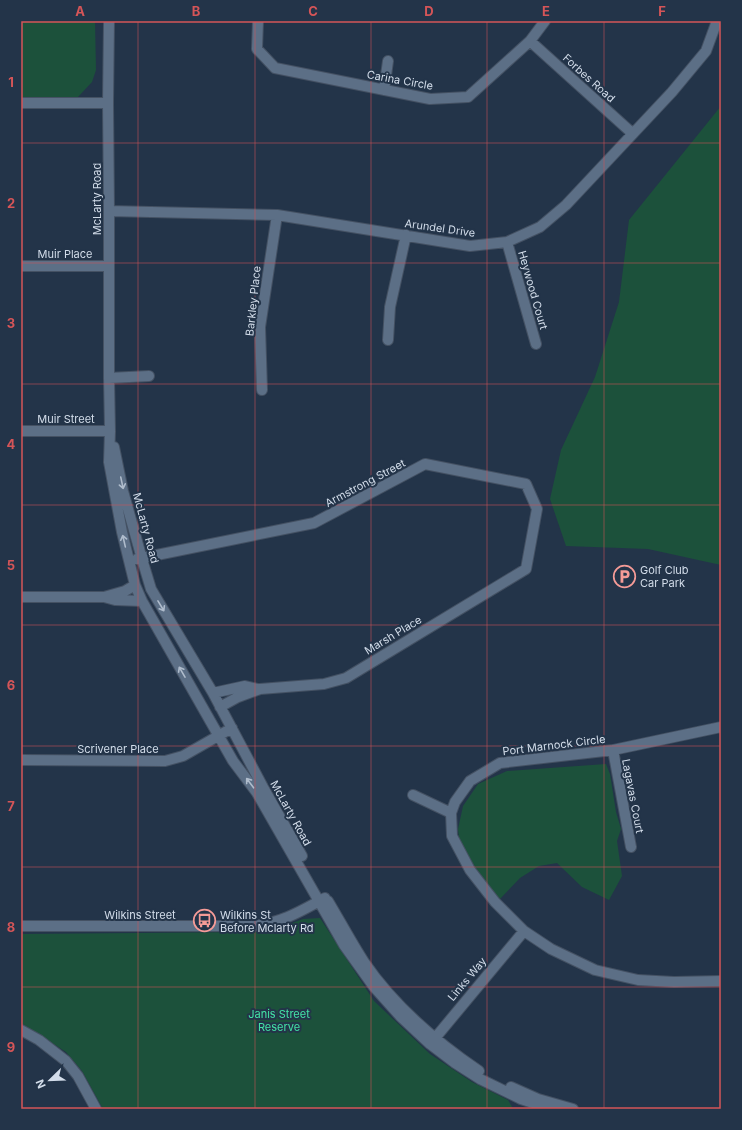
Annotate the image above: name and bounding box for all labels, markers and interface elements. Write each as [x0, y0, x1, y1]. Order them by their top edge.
text: A [75, 3, 85, 19]
text: B [192, 3, 201, 19]
text: C [308, 3, 318, 19]
text: D [424, 3, 434, 19]
text: E [542, 3, 550, 19]
text: F [658, 3, 666, 19]
street label: Forbes Road [560, 51, 618, 105]
street label: Carina Circle [366, 67, 434, 93]
text: 1 [8, 74, 14, 90]
street label: McLarty Road [90, 163, 104, 235]
text: 2 [7, 195, 15, 211]
street label: Arundel Drive [404, 216, 476, 240]
street label: Muir Place [38, 247, 92, 261]
street label: Heywood Court [515, 249, 551, 331]
street label: Barkley Place [242, 265, 264, 337]
text: 3 [7, 315, 15, 331]
street label: Muir Street [37, 412, 95, 426]
text: 4 [7, 436, 16, 452]
street label: Armstrong Street [322, 456, 408, 510]
one-way arrow [118, 476, 126, 489]
street label: McLarty Road [130, 491, 162, 565]
one-way arrow [120, 535, 128, 548]
text: 5 [7, 557, 15, 573]
parking icon: Golf Club Car Park [611, 563, 637, 589]
place label: Golf Club Car Park [640, 563, 689, 590]
one-way arrow [158, 600, 166, 612]
street label: Marsh Place [362, 612, 424, 658]
one-way arrow [178, 666, 185, 678]
text: 6 [7, 677, 15, 693]
street label: Port Marnock Circle [502, 732, 606, 758]
street label: Scrivener Place [77, 742, 159, 756]
street label: Lagavas Court [619, 758, 647, 835]
one-way arrow [245, 777, 254, 788]
street label: McLarty Road [267, 778, 315, 848]
text: 7 [7, 798, 15, 814]
street label: Wilkins Street [104, 908, 176, 922]
bus stop icon: Wilkins St Before Mclarty Rd [192, 908, 218, 934]
place label: Wilkins St Before Mclarty Rd [220, 908, 314, 935]
text: 8 [7, 919, 15, 935]
street label: Links Way [445, 954, 489, 1004]
park label: Janis Street Reserve [248, 1007, 310, 1034]
text: 9 [7, 1039, 15, 1055]
north arrow [30, 1060, 70, 1100]
text: N [33, 1077, 49, 1091]

